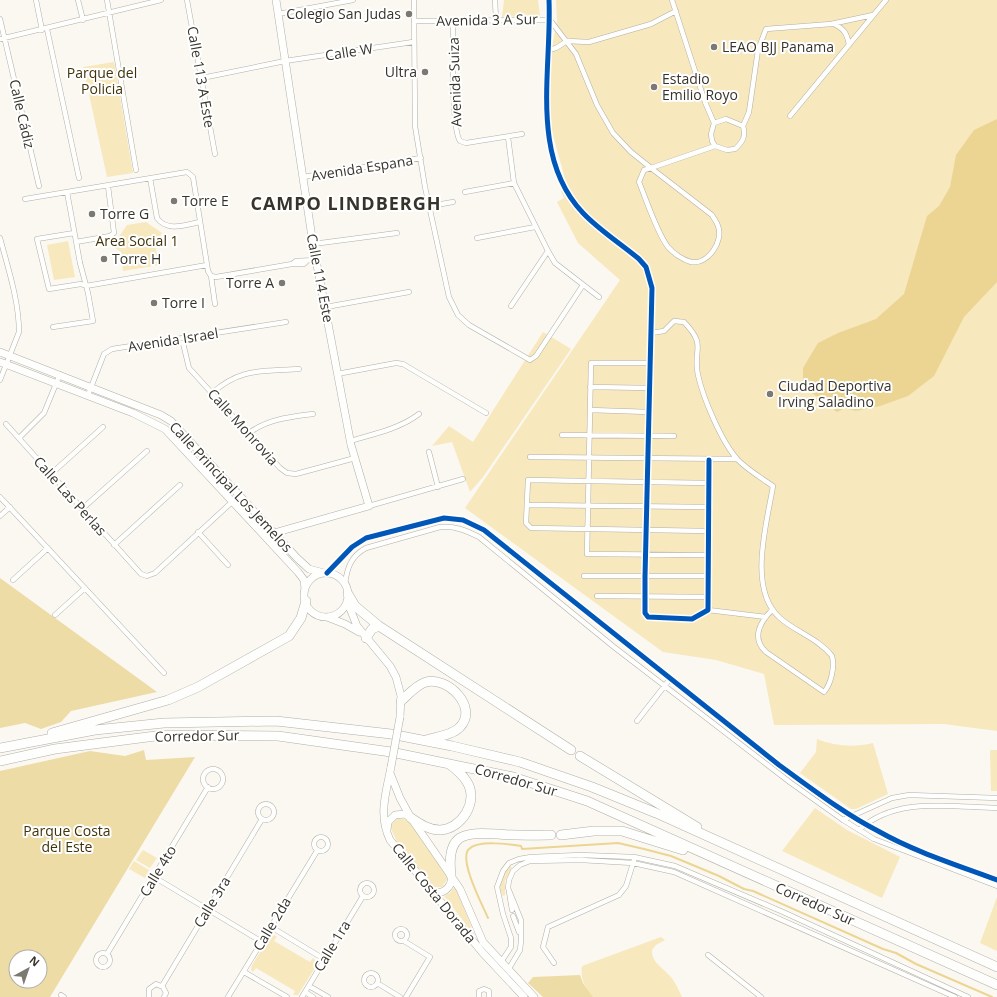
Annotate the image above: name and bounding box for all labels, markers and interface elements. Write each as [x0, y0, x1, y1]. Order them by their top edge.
place label: Colegio San Judas [286, 4, 401, 23]
marker: Colegio San Judas [404, 9, 414, 19]
street label: Avenida 3 A Sur [436, 9, 538, 30]
street label: Calle 113 A Este [183, 25, 220, 129]
street label: Avenida Suiza [443, 37, 466, 127]
place label: LEAO BJJ Panama [722, 37, 834, 56]
street label: Calle W [324, 38, 374, 65]
marker: LEAO BJJ Panama [709, 42, 719, 52]
place label: Ultra [385, 62, 417, 81]
park label: Parque del Policia [67, 63, 137, 98]
marker: Ultra [420, 67, 430, 77]
place label: Estadio Emilio Royo [662, 69, 738, 104]
street label: Calle Cádiz [5, 77, 40, 151]
marker: Estadio Emilio Royo [649, 82, 659, 92]
street label: Avenida Espana [310, 150, 414, 185]
place label: Torre E [182, 191, 229, 210]
district label: CAMPO LINDBERGH [250, 191, 442, 215]
marker: Torre E [169, 196, 179, 206]
place label: Torre G [100, 204, 149, 223]
marker: Torre G [87, 209, 97, 219]
park label: Area Social 1 [95, 231, 179, 250]
street label: Calle 114 Este [303, 232, 338, 324]
place label: Torre H [112, 249, 161, 268]
marker: Torre H [99, 254, 109, 264]
place label: Torre A [226, 273, 274, 292]
marker: Torre A [277, 278, 287, 288]
place label: Torre I [162, 293, 205, 312]
marker: Torre I [149, 298, 159, 308]
street label: Avenida Israel [126, 323, 219, 356]
place label: Ciudad Deportiva Irving Saladino [778, 376, 892, 411]
street label: Calle Monrovia [204, 384, 283, 469]
marker: Ciudad Deportiva Irving Saladino [765, 389, 775, 399]
street label: Calle Principal Los Jemelos [166, 417, 297, 556]
street label: Calle Las Perlas [30, 452, 111, 540]
street label: Corredor Sur [154, 725, 240, 746]
street label: Corredor Sur [473, 759, 560, 800]
park label: Parque Costa del Este [23, 821, 111, 856]
street label: Calle Costa Dorada [388, 839, 481, 947]
street label: Calle 4to [135, 842, 180, 900]
street label: Calle 3ra [189, 873, 234, 931]
street label: Corredor Sur [773, 878, 858, 930]
street label: Calle 2da [248, 893, 295, 954]
street label: Calle 1ra [309, 917, 354, 975]
north arrow [8, 949, 48, 989]
text: N [26, 952, 43, 970]

